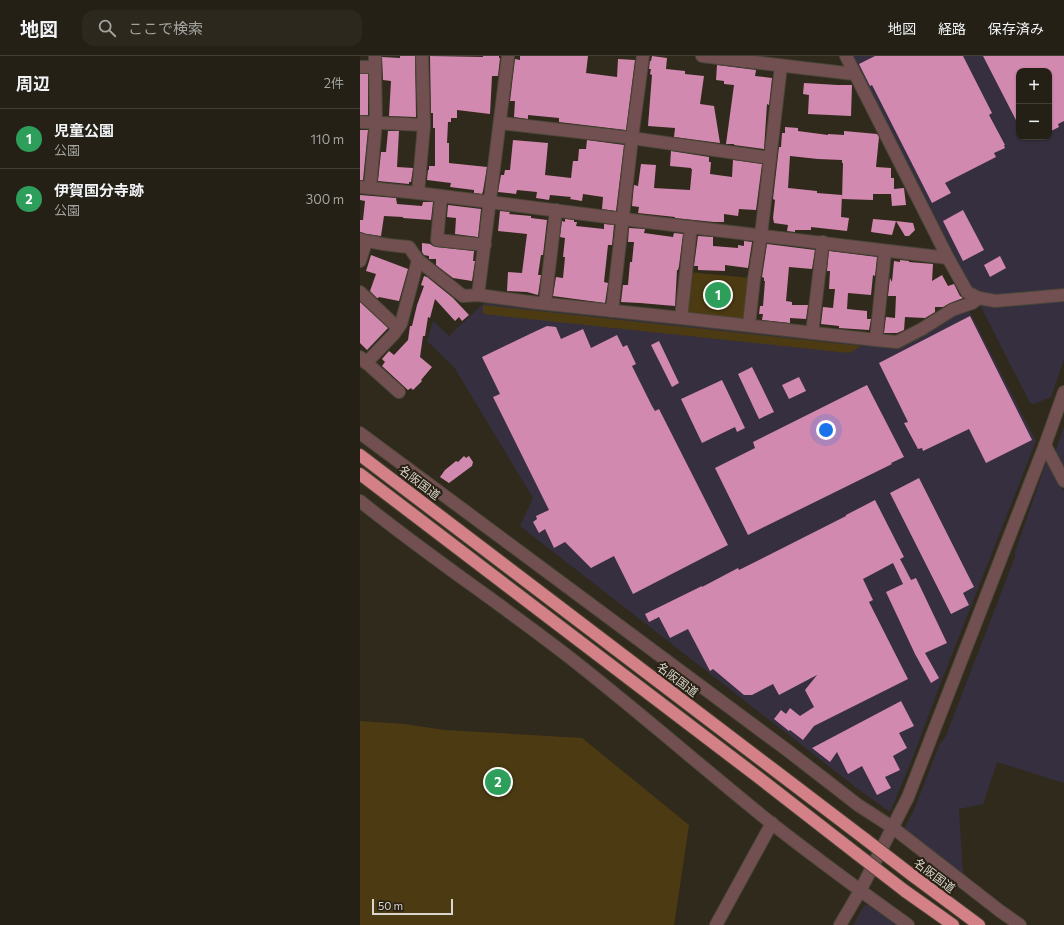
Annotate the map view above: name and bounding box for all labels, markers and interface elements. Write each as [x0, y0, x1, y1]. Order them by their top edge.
search box [82, 10, 362, 46]
text: 地図 [20, 17, 58, 40]
icon: search [96, 17, 118, 39]
text: ここで検索 [128, 19, 203, 37]
text: 地図 [888, 20, 916, 37]
text: 経路 [938, 20, 966, 37]
text: 保存済み [988, 20, 1044, 37]
map controls [1016, 68, 1052, 140]
button: + [1016, 68, 1052, 104]
text: 周辺 [16, 73, 50, 94]
text: 2件 [324, 75, 344, 91]
button: − [1016, 104, 1052, 140]
text: 児童公園 [54, 121, 114, 139]
text: 1 [26, 131, 32, 147]
text: 110 m [311, 131, 344, 147]
text: 公園 [54, 142, 80, 158]
text: 伊賀国分寺跡 [54, 181, 144, 199]
text: 2 [25, 191, 33, 207]
text: 300 m [306, 191, 344, 207]
text: 公園 [54, 202, 80, 218]
pin: 1 [705, 280, 731, 310]
your location [816, 420, 836, 440]
street label: 名阪国道 [397, 462, 443, 502]
street label: 名阪国道 [655, 659, 701, 699]
pin: 2 [485, 767, 511, 797]
street label: 名阪国道 [912, 855, 958, 895]
scale bar [372, 897, 453, 916]
text: 50 m [378, 899, 403, 912]

